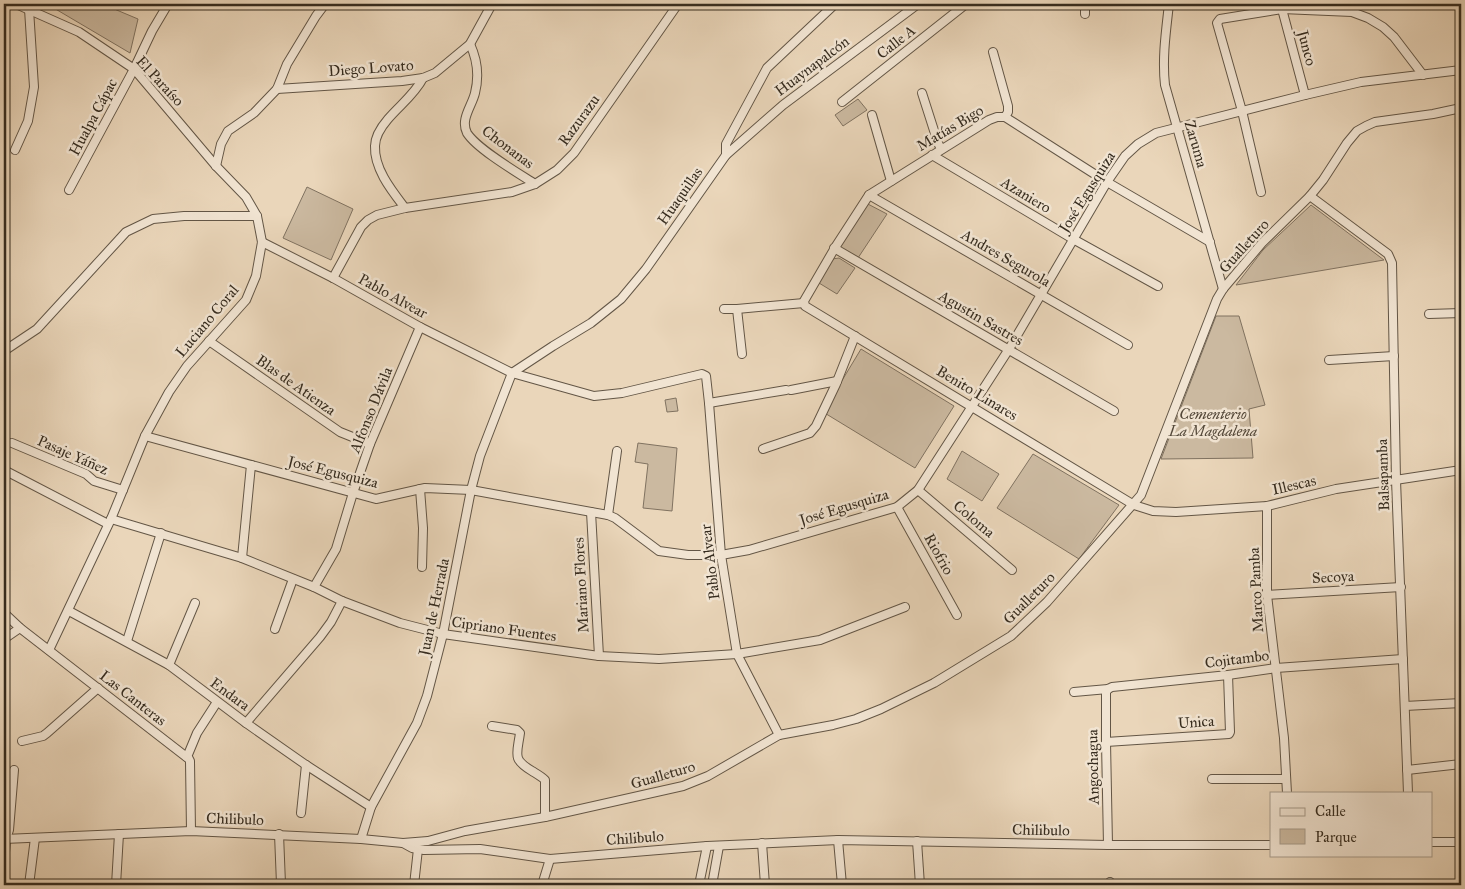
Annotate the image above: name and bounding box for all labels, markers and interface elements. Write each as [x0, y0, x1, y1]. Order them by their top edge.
street label: Calle A [873, 21, 919, 63]
street label: Junco [1292, 26, 1320, 68]
street label: Huaynapalcón [771, 32, 853, 100]
street label: El Paraíso [132, 52, 188, 110]
street label: Diego Lovato [328, 56, 414, 80]
street label: Hualpa Cápac [65, 75, 121, 159]
street label: Razurazu [554, 91, 604, 149]
street label: Matías Bigo [913, 101, 987, 155]
street label: Zaruma [1181, 118, 1211, 170]
street label: Chonanas [478, 122, 538, 172]
street label: José Egusquiza [1054, 148, 1120, 238]
street label: Huaquillas [654, 164, 707, 229]
street label: Azaniero [997, 173, 1054, 217]
street label: Gualleturo [1215, 215, 1273, 277]
street label: Andres Segurola [957, 225, 1054, 291]
street label: Pablo Alvear [355, 270, 431, 322]
street label: Luciano Coral [172, 281, 243, 361]
street label: Agustin Sastres [935, 286, 1026, 349]
street label: Blas de Atienza [253, 351, 340, 419]
street label: Benito Linares [933, 362, 1021, 424]
street label: Alfonso Dávila [345, 364, 397, 457]
park label: Cementerio La Magdalena [1168, 405, 1257, 440]
street label: Pasaje Yáñez [35, 431, 111, 479]
street label: Balsapamba [1373, 438, 1393, 511]
street label: José Egusquiza [284, 452, 381, 493]
street label: Illescas [1270, 471, 1318, 499]
street label: José Egusquiza [795, 485, 892, 531]
street label: Coloma [950, 497, 999, 542]
street label: Pablo Alvear [696, 523, 724, 601]
street label: Riofrio [920, 530, 958, 578]
street label: Mariano Flores [570, 537, 592, 633]
street label: Marco Pamba [1245, 546, 1267, 633]
street label: Juan de Herrada [414, 556, 454, 659]
street label: Secoya [1312, 567, 1355, 587]
street label: Gualleturo [999, 568, 1059, 628]
street label: Cipriano Fuentes [450, 613, 558, 645]
street label: Cojitambo [1204, 646, 1271, 672]
street label: Las Canteras [96, 666, 170, 730]
street label: Endara [207, 674, 254, 715]
street label: Unica [1177, 712, 1215, 732]
street label: Angochagua [1083, 729, 1103, 806]
street label: Gualleturo [629, 757, 698, 793]
legend [1270, 792, 1432, 856]
text: Calle [1315, 802, 1346, 820]
street label: Chilibulo [206, 809, 264, 829]
street label: Chilibulo [1012, 820, 1070, 840]
street label: Chilibulo [606, 827, 665, 849]
text: Parque [1315, 828, 1357, 847]

